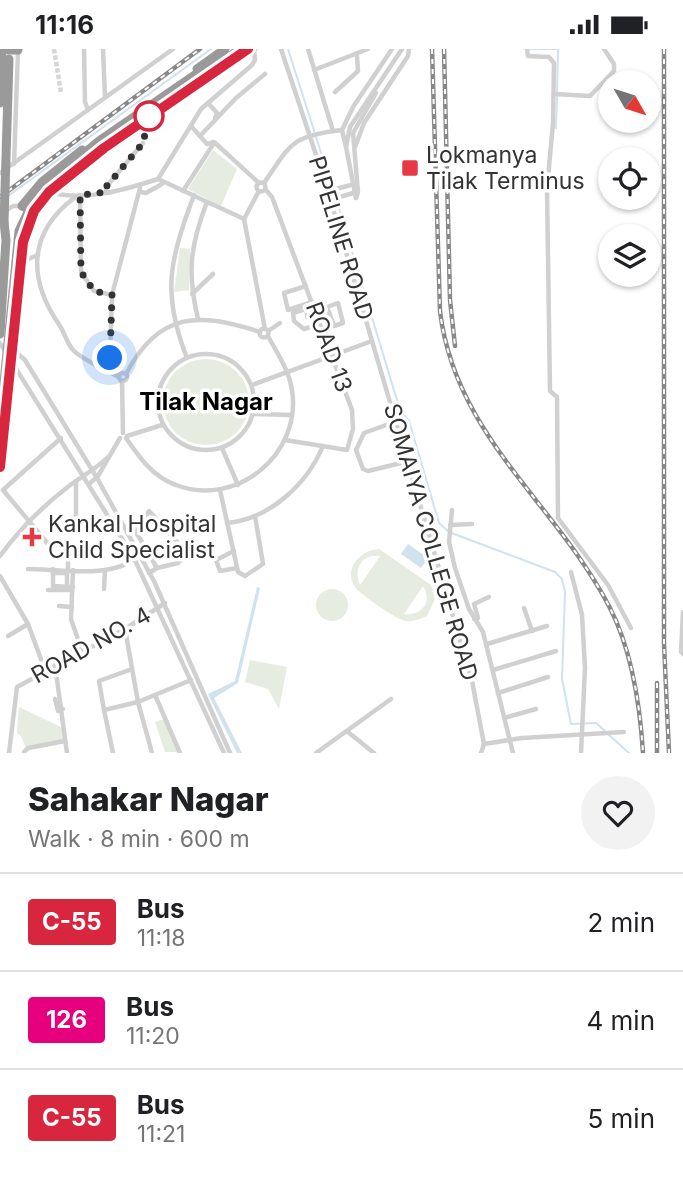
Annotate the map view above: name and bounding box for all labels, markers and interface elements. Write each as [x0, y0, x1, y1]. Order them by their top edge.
text: 11:16 [35, 9, 94, 40]
north arrow [598, 70, 662, 133]
map controls [598, 70, 661, 287]
unlabelled marker [134, 101, 164, 131]
place label: Lokmanya Tilak Terminus [426, 141, 585, 195]
button: locate [598, 147, 661, 210]
street label: PIPELINE ROAD [303, 152, 379, 324]
marker: Lokmanya Tilak Terminus [400, 158, 420, 178]
button: layers [598, 224, 661, 287]
street label: ROAD 13 [300, 298, 358, 396]
your location [92, 340, 127, 375]
district label: Tilak Nagar [139, 387, 273, 416]
street label: SOMAIYA COLLEGE ROAD [378, 400, 484, 684]
place label: Kankal Hospital Child Specialist [48, 510, 216, 564]
marker: Kankal Hospital Child Specialist [22, 527, 42, 547]
street label: ROAD NO. 4 [26, 601, 156, 689]
button: heart [581, 776, 655, 850]
text: Sahakar Nagar [28, 779, 269, 819]
text: Walk · 8 min · 600 m [28, 825, 250, 853]
text: Bus [137, 893, 185, 924]
text: C-55 [42, 907, 102, 936]
text: 2 min [587, 907, 655, 938]
text: 11:18 [137, 924, 186, 952]
text: Bus [126, 991, 174, 1022]
text: 126 [46, 1005, 87, 1034]
text: 4 min [586, 1005, 655, 1036]
text: 11:20 [126, 1022, 180, 1050]
text: Bus [137, 1089, 185, 1120]
text: C-55 [42, 1103, 102, 1132]
text: 5 min [587, 1103, 655, 1134]
text: 11:21 [137, 1120, 185, 1148]

